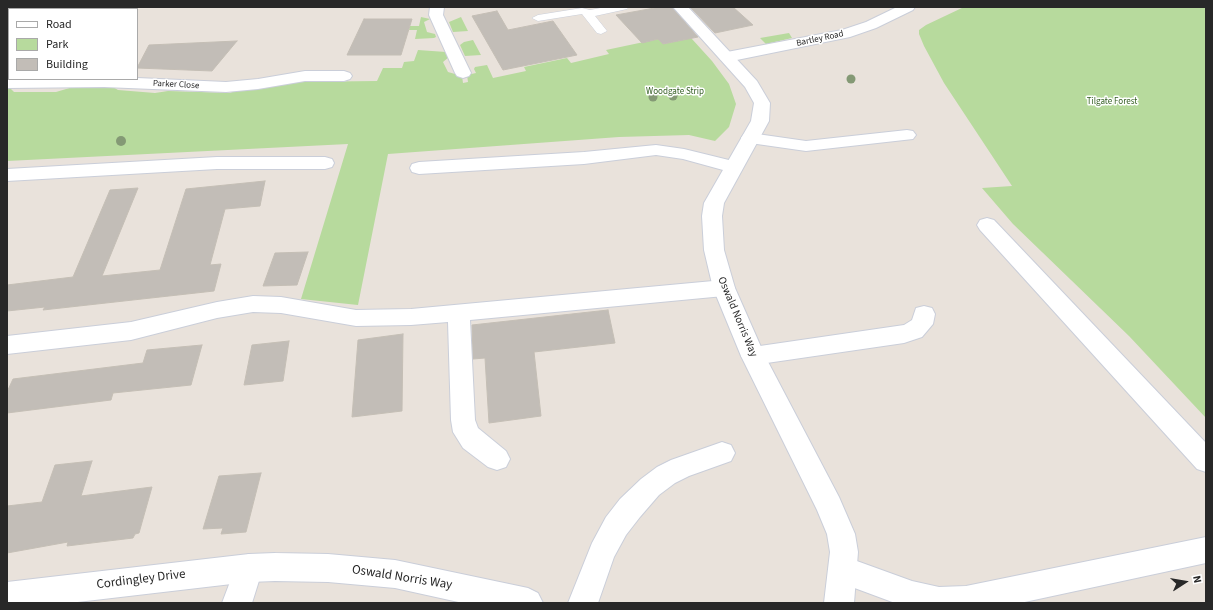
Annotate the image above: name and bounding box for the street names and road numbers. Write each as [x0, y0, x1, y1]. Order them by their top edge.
street label: Bartley Road [795, 29, 845, 49]
street label: Parker Close [152, 78, 200, 92]
street label: Oswald Norris Way [714, 275, 760, 359]
street label: Oswald Norris Way [351, 562, 453, 594]
street label: Cordingley Drive [96, 567, 186, 593]

